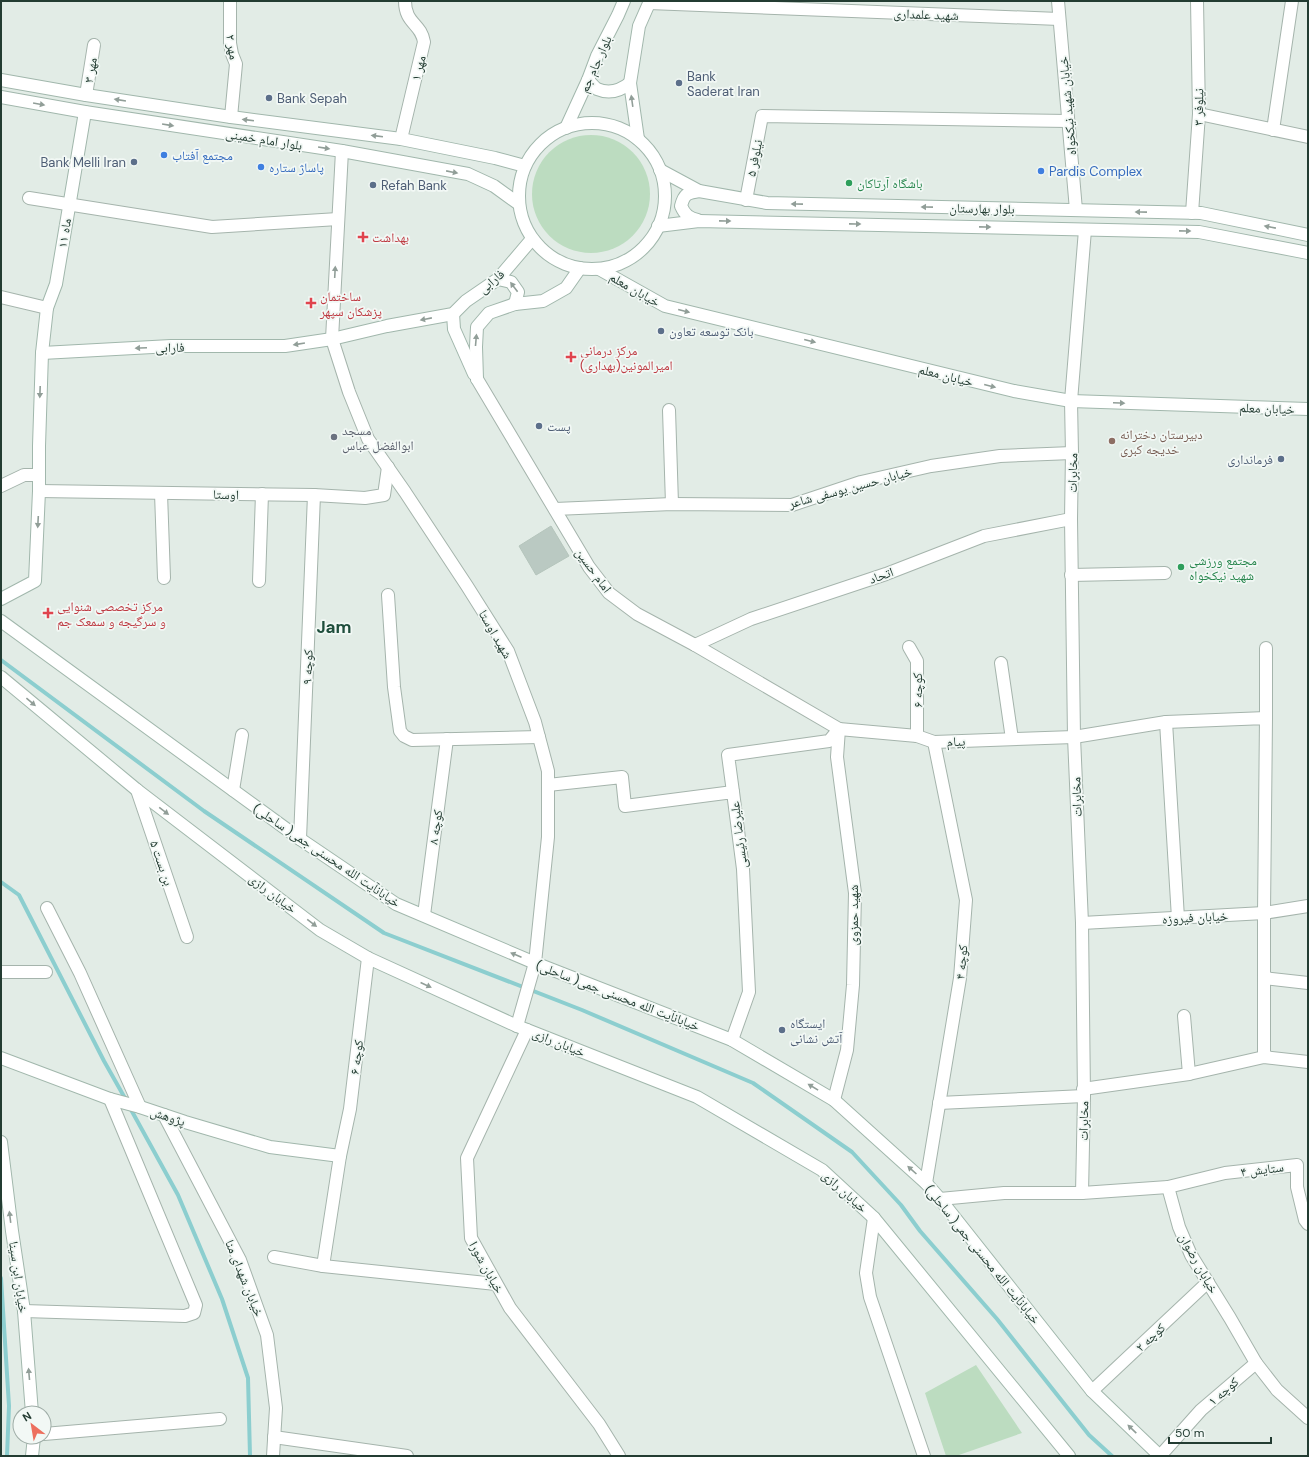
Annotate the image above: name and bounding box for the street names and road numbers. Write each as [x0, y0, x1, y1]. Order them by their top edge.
street label: شهید علمداری [893, 5, 959, 24]
street label: مهر ۲ [222, 33, 243, 61]
street label: بلوار جام جم [575, 33, 616, 95]
street label: مهر ۱ [407, 54, 430, 83]
street label: مهر ۳ [80, 56, 101, 84]
street label: خیابان شهید نیکخواه [1055, 56, 1080, 156]
street label: نیلوفر ۳ [1190, 88, 1207, 126]
street label: بلوار امام خمینی [224, 125, 304, 154]
street label: نیلوفر ۵ [743, 138, 766, 178]
street label: بلوار بهارستان [949, 199, 1015, 218]
street label: ماه ۱۱ [54, 217, 75, 249]
street label: فارابی [475, 265, 508, 297]
street label: خیابان معلم [606, 268, 663, 311]
street label: فارابی [155, 339, 185, 356]
street label: خیابان معلم [917, 361, 975, 390]
street label: خیابان معلم [1239, 399, 1295, 418]
street label: مخابرات [1064, 453, 1081, 493]
street label: خیابان حسین یوسفی شاعر [786, 463, 914, 512]
street label: اوستا [213, 486, 239, 503]
street label: امام حسین [572, 545, 616, 596]
street label: اتحاد [867, 563, 896, 588]
street label: شهید اوستا [475, 607, 516, 662]
street label: کوچه ۹ [298, 649, 317, 685]
street label: کوچه ۶ [909, 672, 926, 707]
street label: پیام [946, 733, 966, 750]
street label: مخابرات [1067, 777, 1086, 817]
street label: خیابانآیت الله محسنی جمی( ساحلی) [250, 800, 404, 911]
street label: علیرضا رئیسی [726, 800, 751, 869]
street label: کوچه ۸ [425, 808, 446, 846]
street label: بن بست ۵ [146, 838, 177, 888]
street label: خیابان رازی [245, 870, 300, 917]
street label: شهید حمزوی [845, 885, 862, 945]
street label: خیابان فیروزه [1162, 907, 1228, 928]
street label: کوچه ۴ [952, 943, 972, 980]
street label: خیابانآیت الله محسنی جمی( ساحلی) [533, 956, 702, 1035]
street label: خیابان رازی [530, 1024, 588, 1061]
street label: کوچه ۶ [346, 1038, 367, 1075]
street label: مخابرات [1075, 1101, 1092, 1141]
street label: پژوهش [148, 1103, 188, 1130]
street label: ستایش ۴ [1239, 1158, 1285, 1181]
street label: خیابان رازی [818, 1167, 871, 1216]
street label: خیابانآیت الله محسنی جمی( ساحلی) [921, 1181, 1044, 1327]
street label: خیابان رضوان [1175, 1230, 1222, 1296]
street label: خیابان شهدای منا [221, 1237, 268, 1319]
street label: خیابان شورا [465, 1238, 508, 1296]
street label: خیابان ابن سینا [5, 1240, 32, 1314]
street label: کوچه ۲ [1132, 1319, 1169, 1355]
street label: کوچه ۱ [1205, 1373, 1243, 1409]

